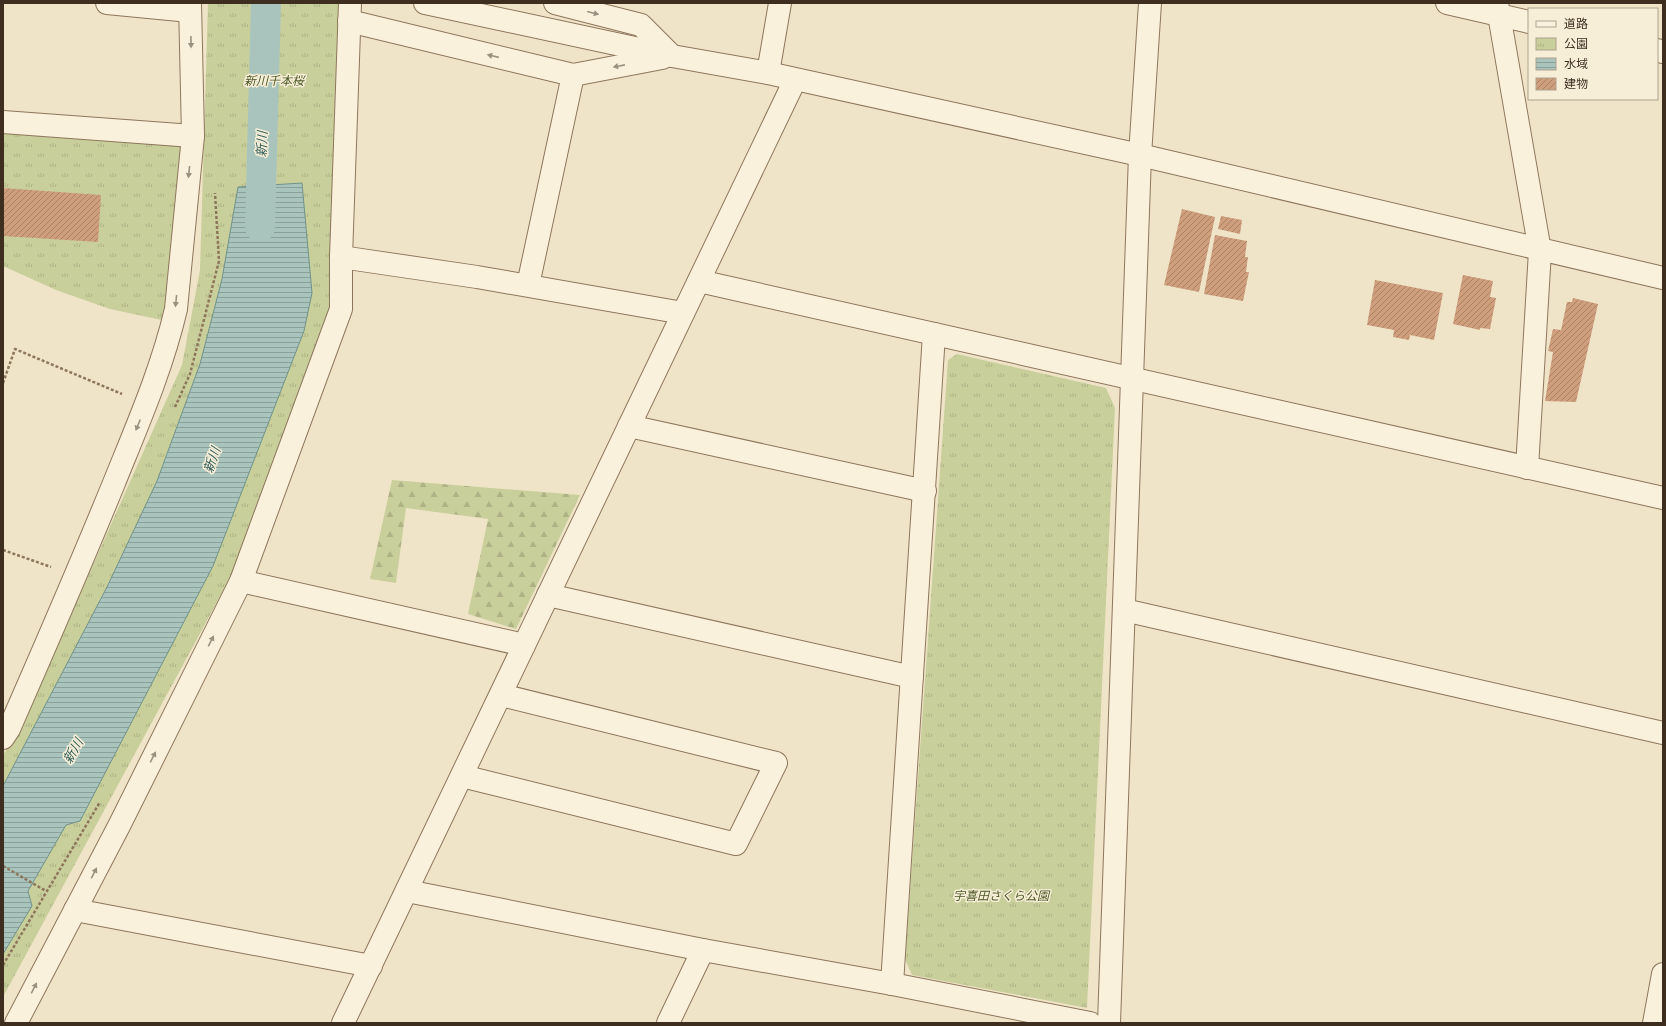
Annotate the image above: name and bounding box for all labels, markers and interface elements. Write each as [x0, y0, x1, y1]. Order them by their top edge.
legend [1528, 8, 1658, 100]
one-way arrow [586, 10, 599, 16]
text: 道路 [1564, 16, 1588, 31]
one-way arrow [188, 36, 194, 49]
text: 公園 [1564, 36, 1588, 51]
one-way arrow [486, 52, 499, 58]
text: 水域 [1564, 56, 1588, 71]
one-way arrow [613, 63, 626, 69]
park label: 新川千本桜 [244, 73, 306, 88]
text: 建物 [1564, 76, 1588, 91]
water label: 新川 [253, 129, 271, 157]
one-way arrow [186, 166, 193, 178]
one-way arrow [173, 295, 180, 307]
one-way arrow [134, 419, 140, 431]
water label: 新川 [200, 443, 225, 475]
one-way arrow [208, 635, 214, 646]
water label: 新川 [59, 734, 88, 767]
one-way arrow [150, 751, 156, 763]
one-way arrow [91, 867, 97, 879]
park label: 宇喜田さくら公園 [953, 888, 1051, 903]
one-way arrow [31, 983, 38, 994]

